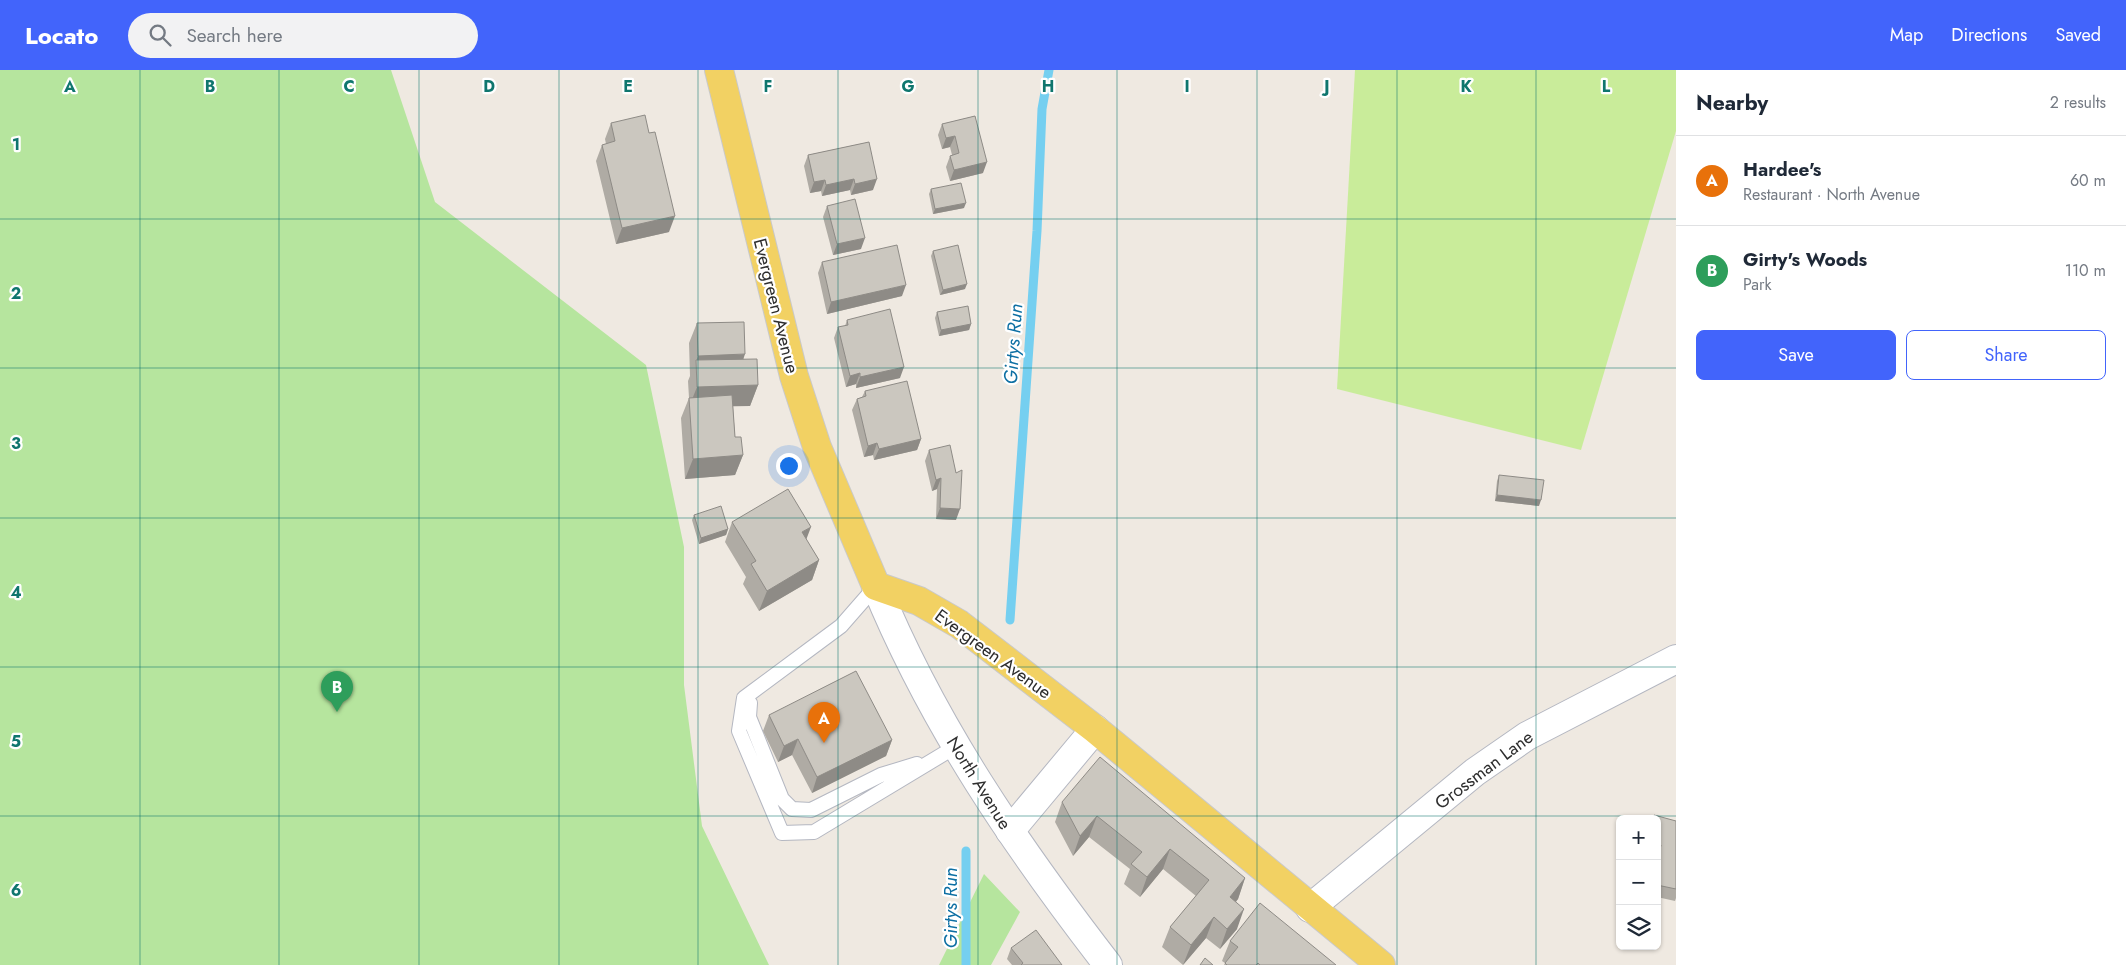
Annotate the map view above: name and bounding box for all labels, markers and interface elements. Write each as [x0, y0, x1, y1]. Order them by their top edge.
search box [128, 13, 478, 58]
text: Locato [25, 18, 98, 53]
icon: search [146, 21, 174, 49]
text: Search here [186, 22, 283, 49]
text: Map [1890, 22, 1923, 48]
text: Directions [1951, 22, 2027, 48]
text: Saved [2055, 22, 2101, 48]
text: A [63, 75, 76, 98]
text: B [205, 75, 215, 98]
text: C [343, 75, 355, 98]
text: D [483, 75, 495, 98]
text: E [623, 75, 633, 98]
text: F [764, 75, 772, 98]
text: G [901, 75, 915, 98]
text: H [1042, 75, 1054, 98]
text: I [1184, 75, 1190, 98]
text: J [1321, 75, 1330, 98]
text: K [1460, 75, 1472, 98]
text: L [1602, 75, 1611, 98]
text: Nearby [1696, 88, 1768, 118]
text: 2 results [2050, 91, 2106, 114]
text: 1 [12, 133, 20, 156]
text: Hardee's [1743, 156, 1822, 183]
text: A [1706, 169, 1718, 192]
text: 60 m [2070, 169, 2106, 192]
text: Restaurant · North Avenue [1743, 183, 1920, 206]
street label: Evergreen Avenue [747, 236, 805, 376]
text: Girty's Woods [1743, 246, 1867, 273]
text: B [1707, 259, 1717, 282]
text: 110 m [2065, 259, 2106, 282]
text: Park [1743, 273, 1772, 296]
text: 2 [11, 282, 21, 305]
water label: Girtys Run [997, 303, 1029, 385]
button: Save [1696, 330, 1896, 380]
button: Share [1906, 330, 2106, 380]
text: 3 [11, 432, 21, 455]
your location [776, 453, 802, 479]
text: 4 [10, 581, 22, 604]
street label: Evergreen Avenue [929, 603, 1057, 705]
pin: B [321, 671, 353, 712]
pin: A [808, 702, 840, 743]
street label: Grossman Lane [1429, 724, 1539, 816]
text: 5 [11, 730, 21, 753]
street label: North Avenue [940, 732, 1018, 834]
map controls [1616, 815, 1661, 950]
button: + [1616, 815, 1661, 860]
button: − [1616, 860, 1661, 905]
water label: Girtys Run [937, 868, 964, 948]
text: 6 [11, 879, 21, 902]
button: layers [1616, 905, 1661, 950]

